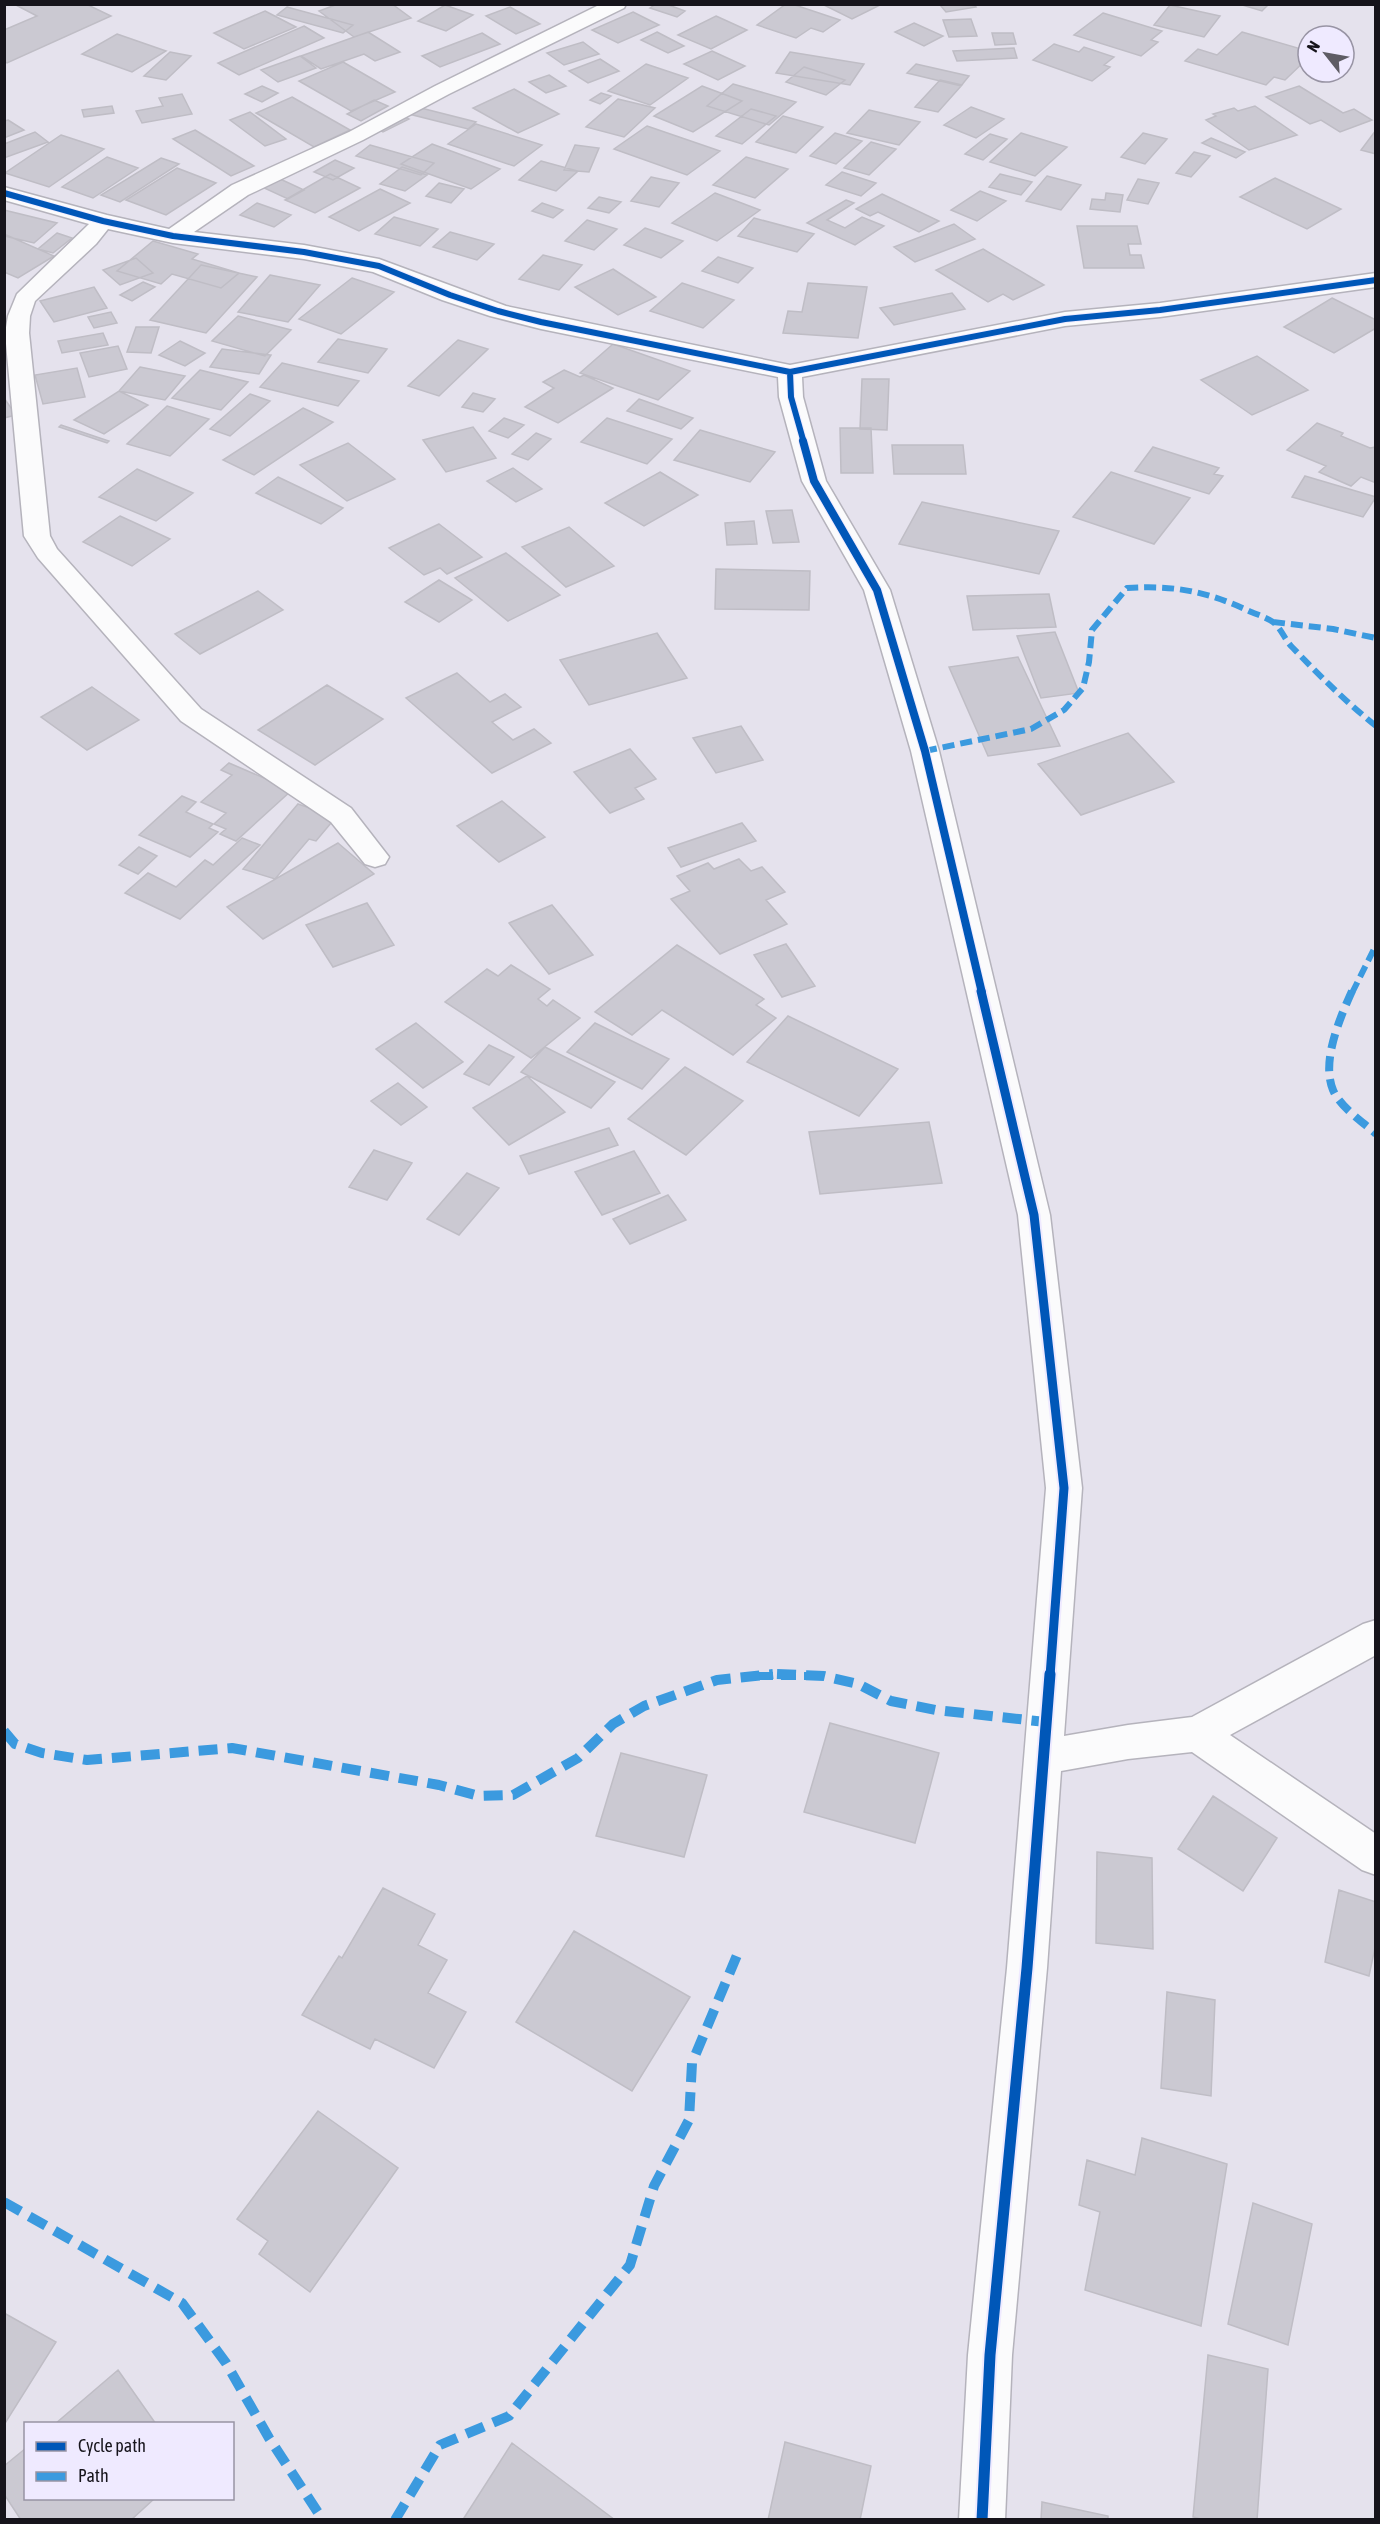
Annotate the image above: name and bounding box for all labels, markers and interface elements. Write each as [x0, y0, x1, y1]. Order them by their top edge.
north arrow [1296, 24, 1356, 84]
text: N [1303, 38, 1323, 55]
legend [24, 2422, 234, 2500]
text: Cycle path [78, 2435, 146, 2456]
text: Path [78, 2465, 109, 2486]

